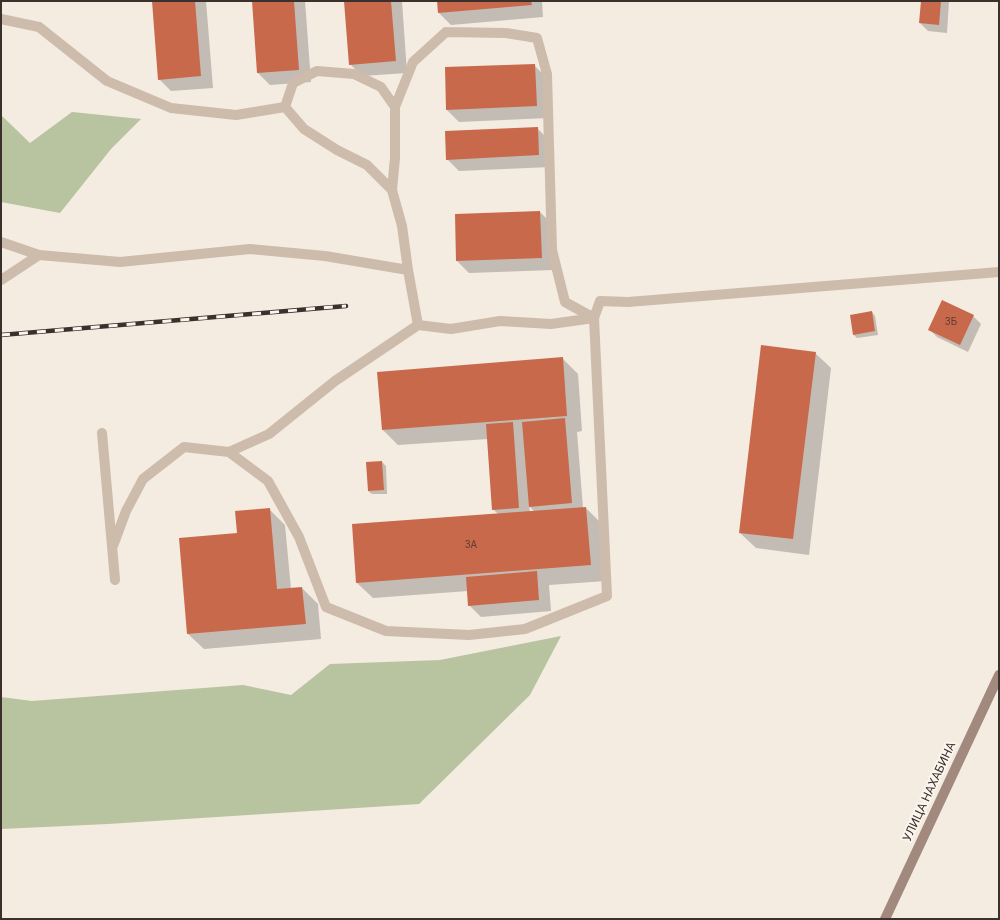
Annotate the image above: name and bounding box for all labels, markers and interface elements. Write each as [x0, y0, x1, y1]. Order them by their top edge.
house number: 3Б [945, 316, 957, 328]
house number: 3А [465, 539, 477, 551]
street label: УЛИЦА НАХАБИНА [901, 740, 959, 844]

